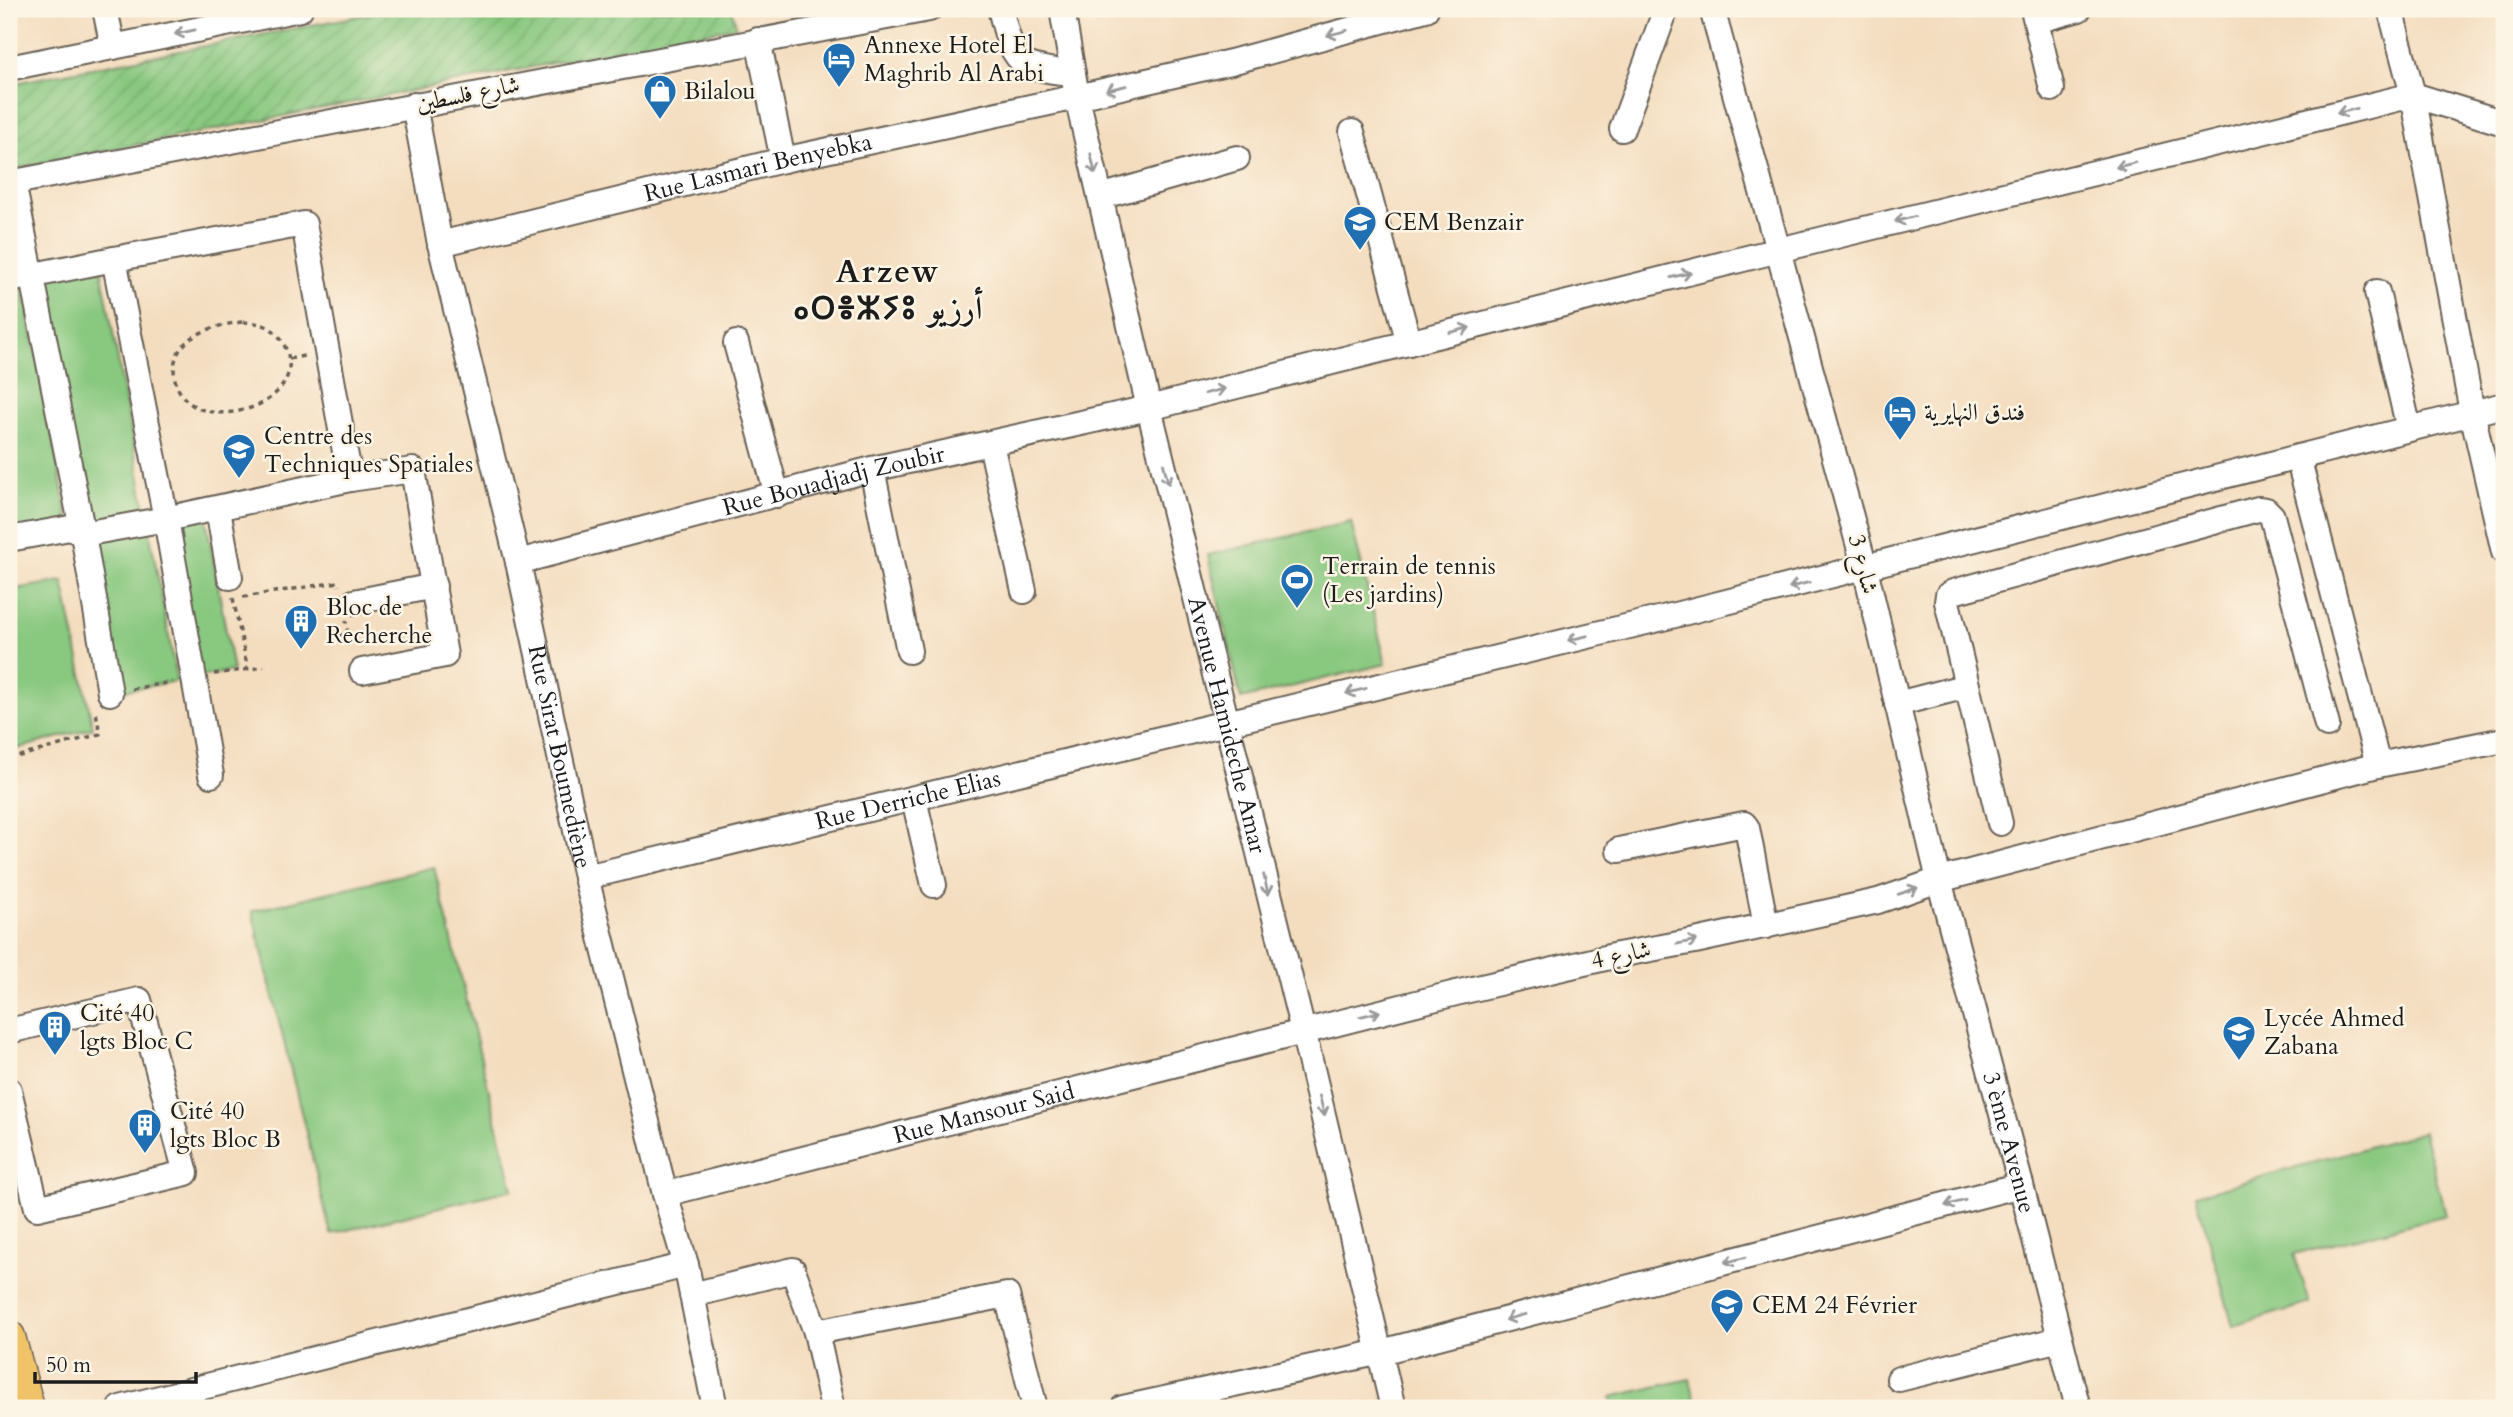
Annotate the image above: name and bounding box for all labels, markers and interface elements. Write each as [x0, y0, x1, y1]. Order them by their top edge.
one-way arrow [174, 26, 197, 40]
one-way arrow [1326, 27, 1349, 40]
place label: Annexe Hotel El Maghrib Al Arabi [864, 29, 1044, 90]
hotel icon: Annexe Hotel El Maghrib Al Arabi [820, 40, 858, 89]
street label: شارع فلسطين [413, 68, 523, 123]
shop icon: Bilalou [641, 72, 679, 121]
place label: Bilalou [684, 75, 756, 108]
one-way arrow [1105, 82, 1128, 95]
one-way arrow [2336, 105, 2359, 118]
street label: Rue Lasmari Benyebka [640, 125, 876, 210]
one-way arrow [1086, 152, 1100, 175]
one-way arrow [2115, 159, 2138, 172]
school or university icon: CEM Benzair [1341, 203, 1379, 252]
place label: CEM Benzair [1384, 206, 1524, 239]
one-way arrow [1894, 213, 1917, 226]
district label: Arzew ⴰⵔⴻⵣⵢⵓ أرزيو [794, 250, 983, 331]
one-way arrow [1669, 268, 1691, 281]
one-way arrow [1448, 323, 1471, 336]
one-way arrow [1204, 384, 1226, 397]
hotel icon: فندق النهايرية [1881, 393, 1919, 442]
place label: فندق النهايرية [1924, 396, 2025, 429]
place label: Centre des Techniques Spatiales [264, 420, 473, 481]
school or university icon: Centre des Techniques Spatiales [220, 431, 258, 480]
street label: Rue Bouadjadj Zoubir [719, 437, 948, 524]
one-way arrow [1160, 462, 1173, 485]
street label: شارع 3 [1837, 531, 1886, 598]
place label: Terrain de tennis (Les jardins) [1322, 550, 1496, 611]
sports icon: Terrain de tennis (Les jardins) [1278, 561, 1316, 610]
one-way arrow [1788, 579, 1811, 592]
place label: Bloc de Recherche [326, 591, 432, 652]
street label: Avenue Hamideche Amar [1180, 593, 1275, 857]
building icon: Bloc de Recherche [282, 602, 320, 651]
one-way arrow [1567, 632, 1590, 645]
street label: Rue Sirat Boumediène [520, 642, 600, 871]
one-way arrow [1345, 685, 1368, 698]
street label: Rue Derriche Elias [812, 761, 1004, 838]
one-way arrow [1260, 873, 1274, 896]
one-way arrow [1897, 883, 1919, 896]
street label: شارع 4 [1588, 933, 1655, 980]
one-way arrow [1675, 935, 1698, 948]
place label: Cité 40 lgts Bloc C [80, 997, 193, 1058]
place label: Lycée Ahmed Zabana [2264, 1002, 2405, 1063]
one-way arrow [1358, 1007, 1381, 1021]
building icon: Cité 40 lgts Bloc C [36, 1008, 74, 1057]
school or university icon: Lycée Ahmed Zabana [2220, 1013, 2258, 1062]
street label: 3 ème Avenue [1975, 1068, 2044, 1217]
street label: Rue Mansour Said [890, 1074, 1078, 1152]
one-way arrow [1315, 1094, 1329, 1117]
place label: Cité 40 lgts Bloc B [170, 1095, 281, 1156]
building icon: Cité 40 lgts Bloc B [126, 1106, 164, 1155]
one-way arrow [1944, 1197, 1967, 1210]
one-way arrow [1724, 1254, 1747, 1267]
school or university icon: CEM 24 Février [1708, 1286, 1746, 1335]
place label: CEM 24 Février [1752, 1289, 1917, 1322]
one-way arrow [1504, 1311, 1527, 1324]
scale bar [35, 1340, 196, 1384]
text: 50 m [46, 1351, 91, 1380]

